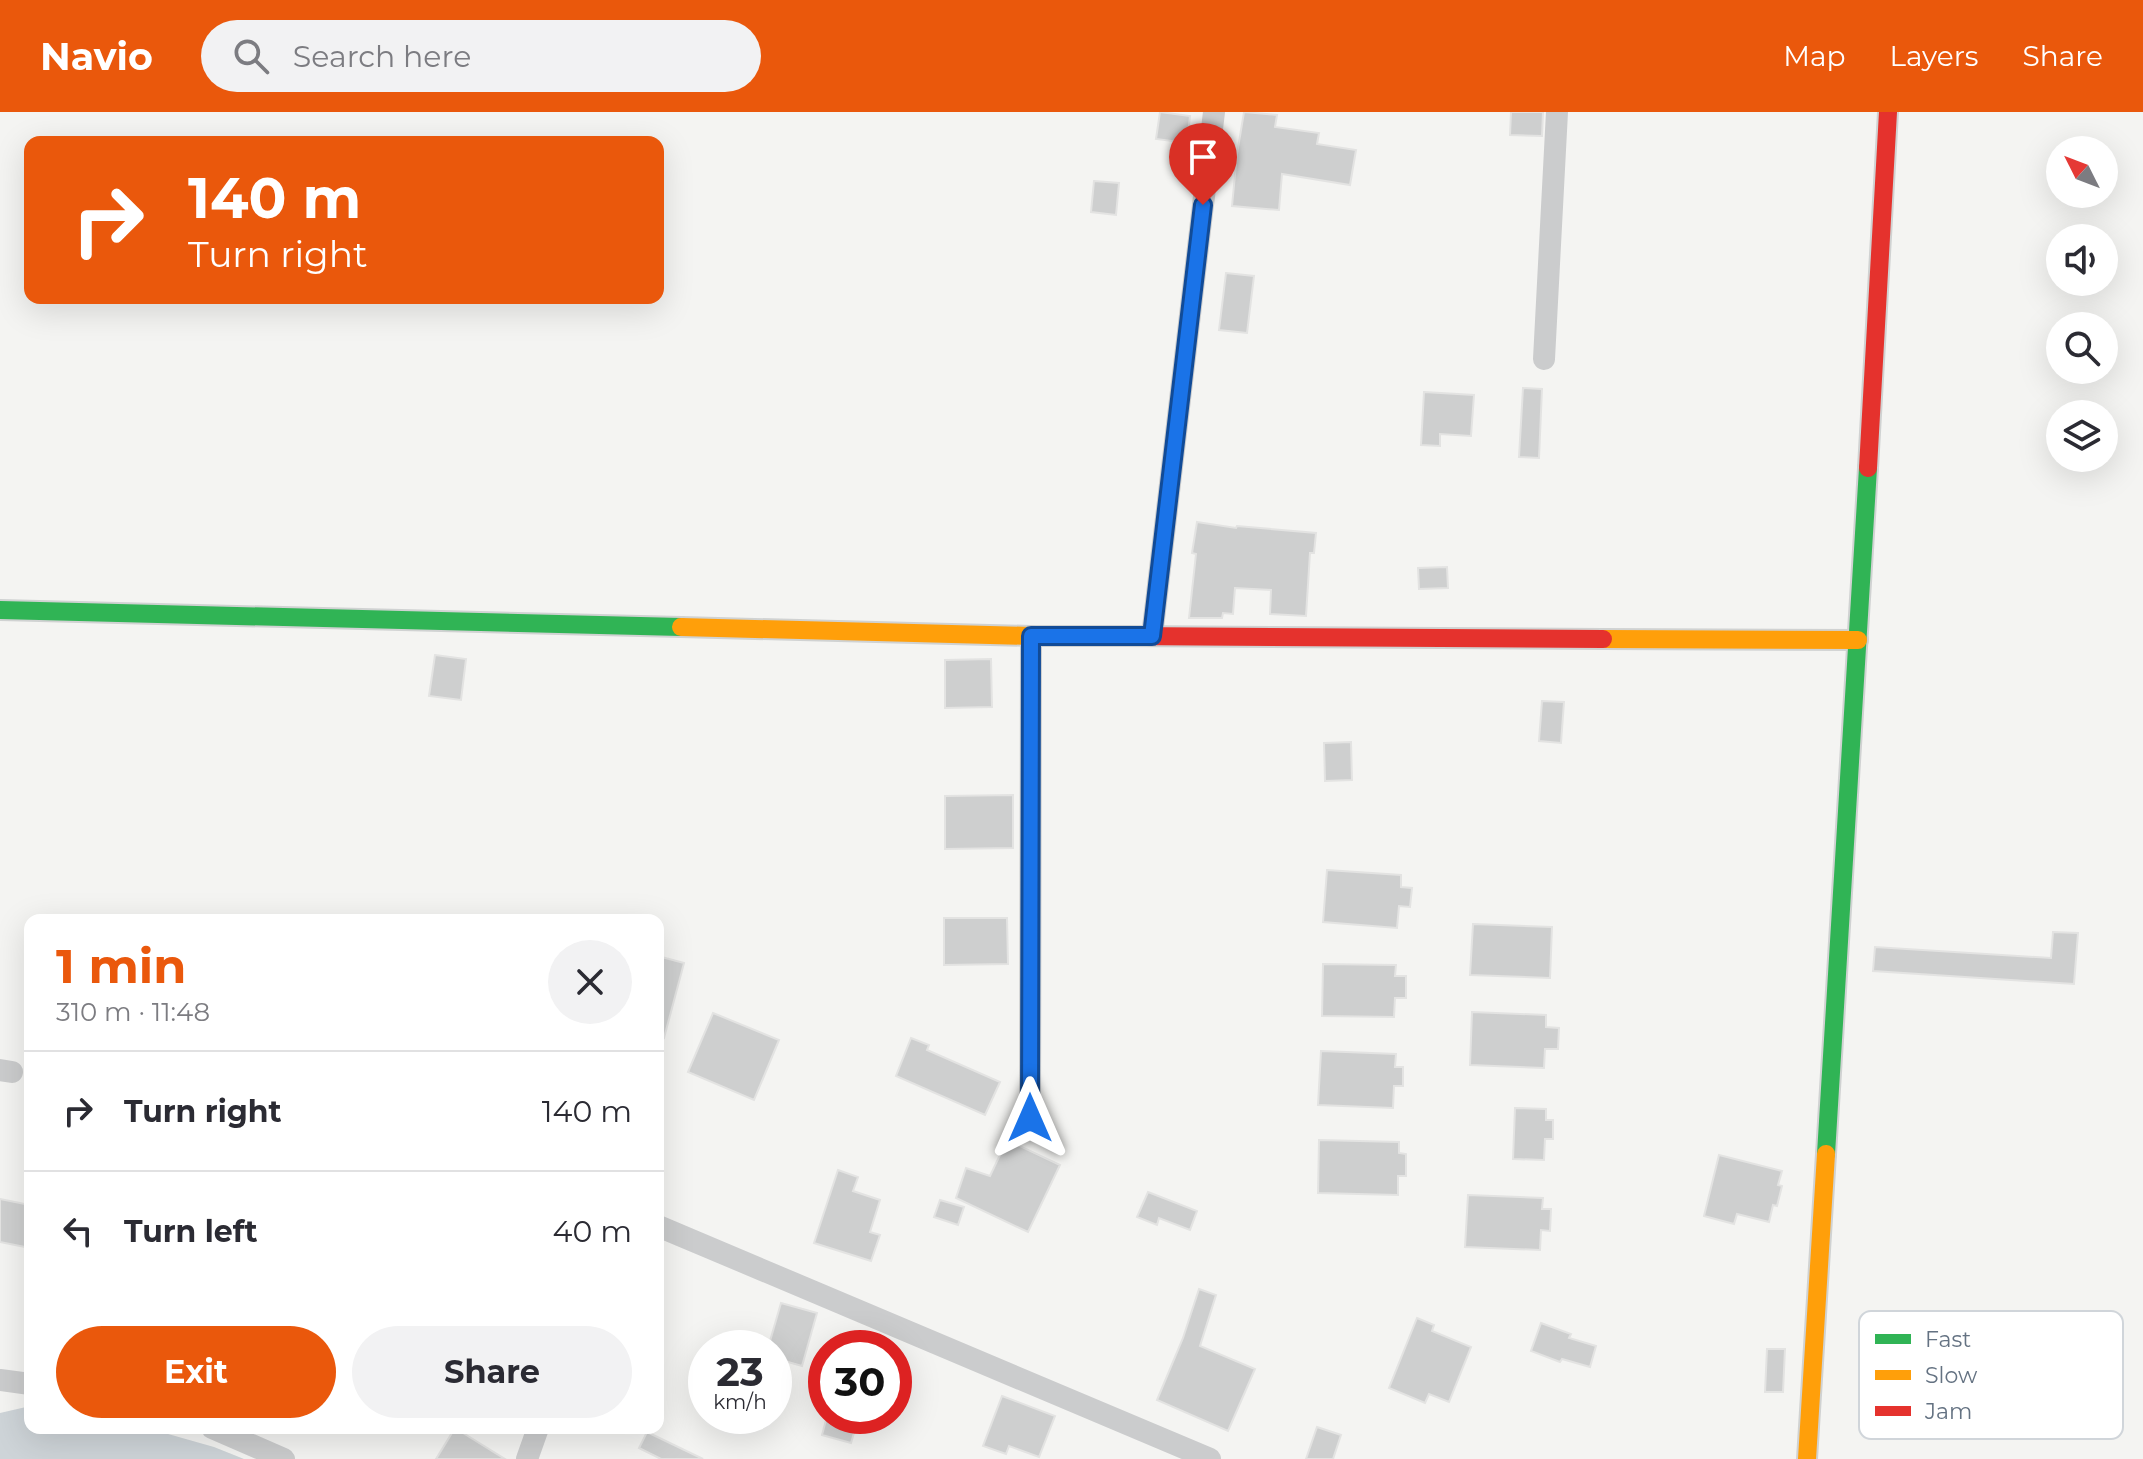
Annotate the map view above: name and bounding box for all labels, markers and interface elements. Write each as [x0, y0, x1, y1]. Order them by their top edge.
search box [201, 20, 761, 92]
text: Navio [40, 33, 153, 80]
icon: search [229, 34, 273, 78]
text: Search here [293, 38, 471, 75]
text: Map [1783, 39, 1846, 73]
text: Layers [1890, 39, 1979, 73]
text: Share [2023, 39, 2103, 73]
pin [1169, 123, 1237, 205]
icon: arrive [1181, 135, 1225, 179]
north arrow [2046, 136, 2118, 208]
map controls [2046, 136, 2118, 472]
text: 140 m [188, 164, 361, 232]
icon: right [56, 168, 160, 272]
button: sound [2046, 224, 2118, 296]
text: Turn right [188, 232, 368, 276]
button: search [2046, 312, 2118, 384]
button: layers [2046, 400, 2118, 472]
text: 1 min [56, 937, 186, 995]
button: close [548, 940, 632, 1024]
text: 310 m · 11:48 [56, 996, 210, 1028]
position arrow [988, 1076, 1072, 1160]
icon: right [56, 1089, 100, 1133]
text: Turn right [124, 1093, 281, 1130]
text: 140 m [542, 1093, 632, 1130]
icon: left [56, 1209, 100, 1253]
text: Turn left [124, 1213, 257, 1250]
text: 40 m [553, 1213, 632, 1250]
legend [1859, 1311, 2123, 1439]
button: Exit [56, 1326, 336, 1418]
button: Share [352, 1326, 632, 1418]
text: Fast [1925, 1326, 1971, 1353]
speed limit sign: 30 [808, 1330, 912, 1434]
text: 23 [716, 1347, 764, 1396]
text: Slow [1925, 1362, 1978, 1389]
text: km/h [713, 1390, 767, 1414]
text: Jam [1924, 1398, 1972, 1425]

